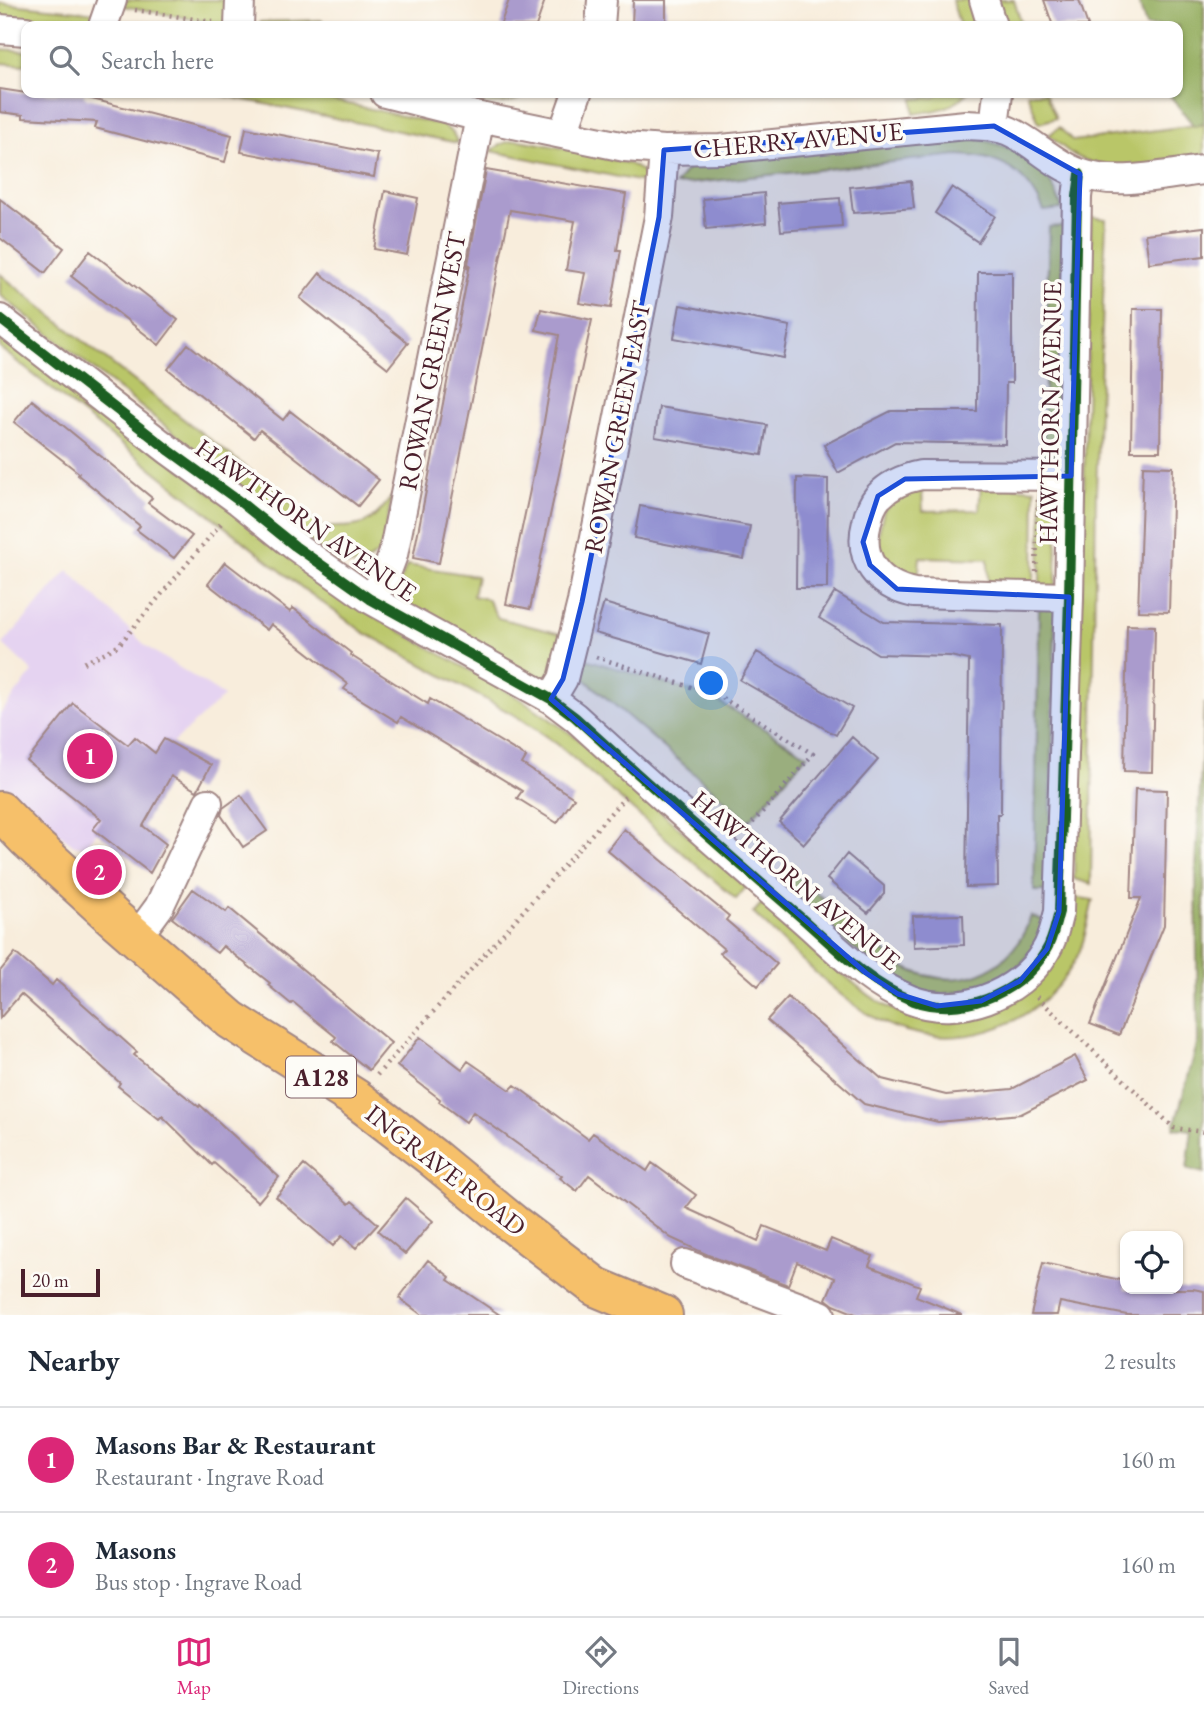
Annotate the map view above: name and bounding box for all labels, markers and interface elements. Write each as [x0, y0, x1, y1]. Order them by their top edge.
search box [21, 21, 1183, 98]
icon: search [45, 41, 83, 79]
text: Search here [101, 43, 214, 77]
street label: CHERRY AVENUE [692, 114, 905, 166]
street label: ROWAN GREEN WEST [390, 228, 474, 493]
street label: HAWTHORN AVENUE [1031, 281, 1069, 545]
street label: ROWAN GREEN EAST [576, 297, 658, 556]
street label: HAWTHORN AVENUE [189, 431, 424, 609]
your location [694, 666, 728, 700]
pin: 1 [67, 730, 113, 782]
street label: HAWTHORN AVENUE [684, 783, 908, 978]
pin: 2 [76, 846, 122, 898]
road number: A128 [286, 1056, 356, 1098]
street label: INGRAVE ROAD [359, 1097, 533, 1243]
map controls [1120, 1231, 1183, 1294]
button: locate [1120, 1231, 1183, 1294]
scale bar [21, 1266, 100, 1298]
text: 20 m [32, 1268, 69, 1293]
text: Nearby [28, 1341, 120, 1380]
text: 2 results [1104, 1346, 1176, 1376]
text: Masons Bar & Restaurant [95, 1428, 376, 1462]
text: 1 [45, 1445, 57, 1475]
text: 160 m [1120, 1445, 1176, 1475]
text: Restaurant · Ingrave Road [95, 1462, 324, 1492]
text: Masons [95, 1533, 176, 1567]
text: 2 [45, 1550, 57, 1580]
text: 160 m [1120, 1550, 1176, 1580]
text: Bus stop · Ingrave Road [95, 1567, 302, 1597]
tab: Map [175, 1633, 213, 1700]
tab: Directions [562, 1633, 639, 1700]
tab: Saved [988, 1633, 1029, 1700]

